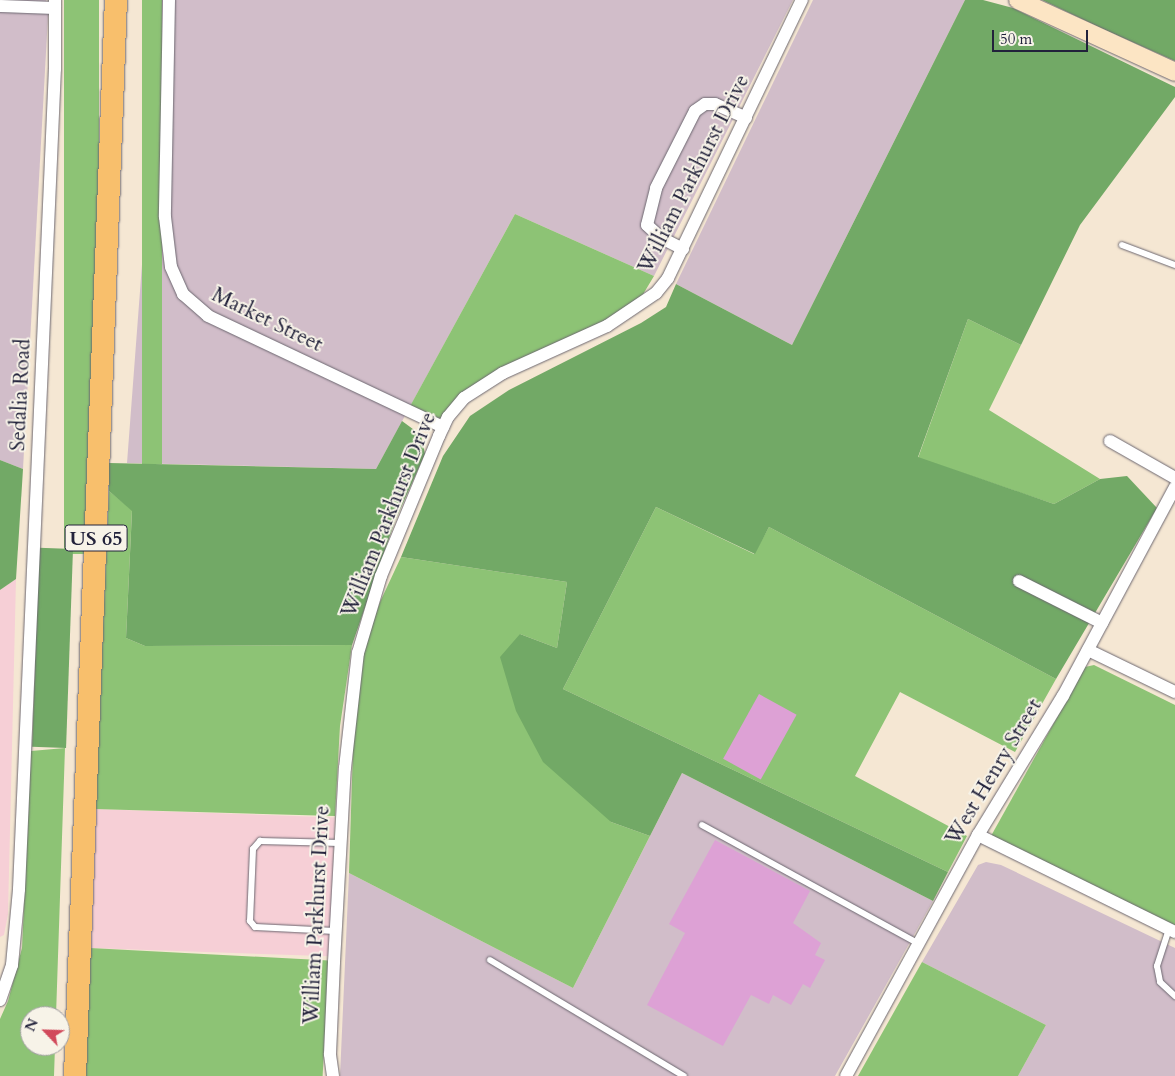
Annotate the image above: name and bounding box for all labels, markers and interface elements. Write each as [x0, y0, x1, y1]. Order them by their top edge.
scale bar [995, 20, 1091, 52]
text: 50 m [1000, 29, 1032, 49]
street label: William Parkhurst Drive [633, 71, 755, 277]
street label: Market Street [208, 282, 326, 358]
street label: Sedalia Road [5, 338, 37, 452]
street label: William Parkhurst Drive [336, 409, 442, 621]
road number: US 65 [64, 520, 128, 556]
street label: West Henry Street [940, 694, 1048, 850]
street label: William Parkhurst Drive [299, 805, 335, 1025]
north arrow [20, 1006, 70, 1056]
text: N [21, 1016, 43, 1035]

